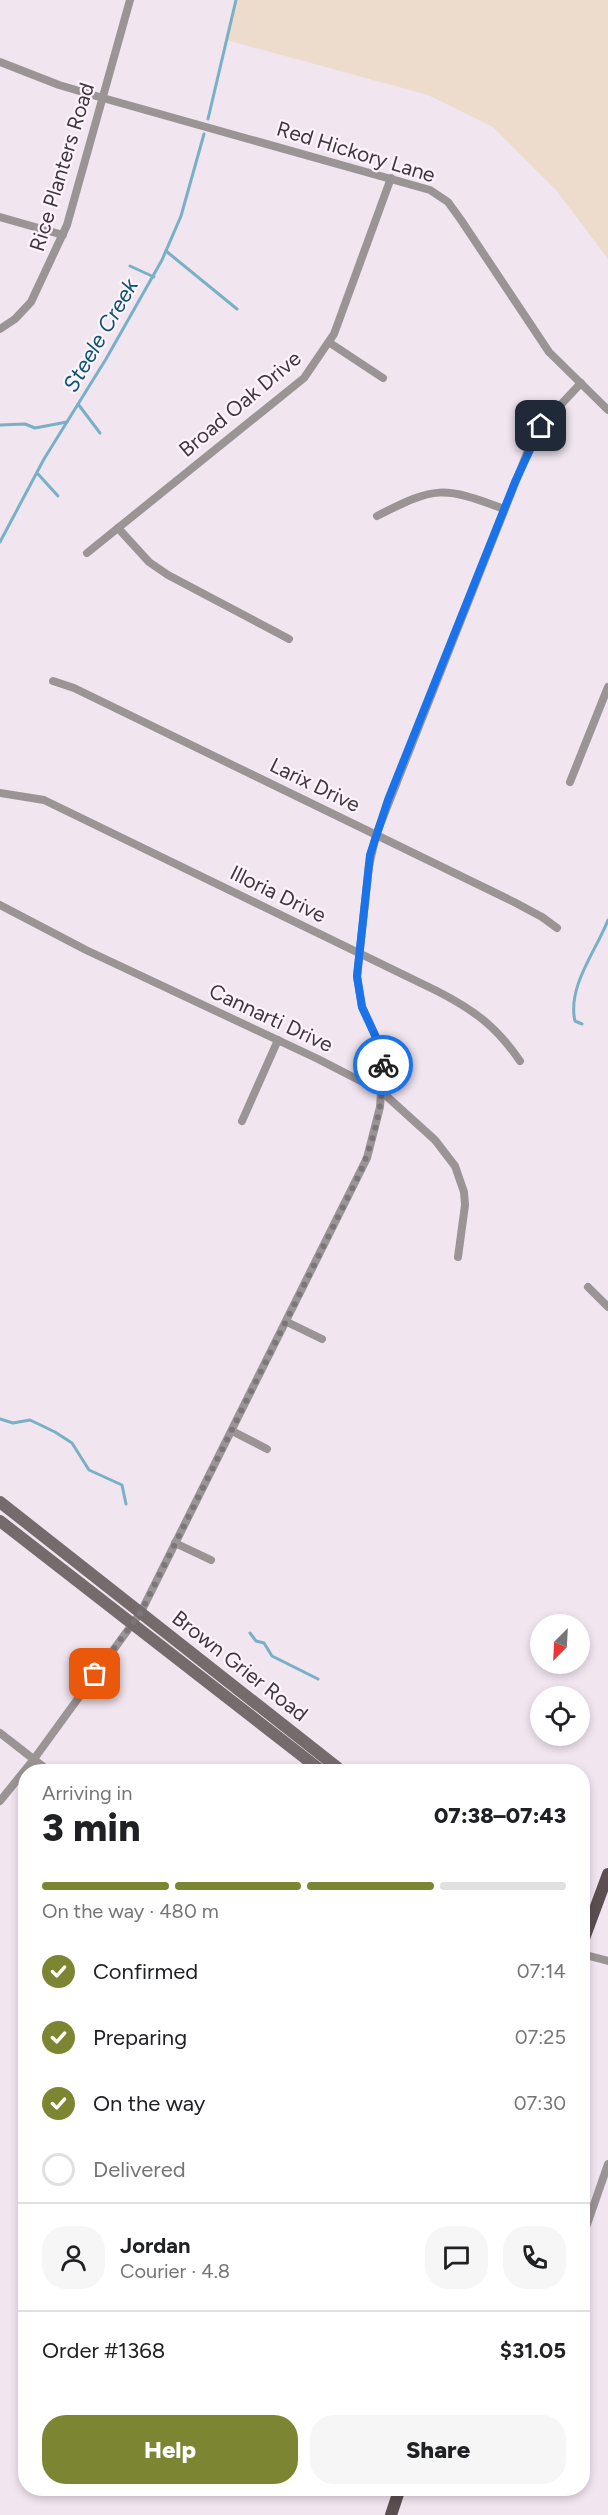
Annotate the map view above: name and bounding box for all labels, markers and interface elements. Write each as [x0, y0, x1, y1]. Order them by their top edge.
street label: Rice Planters Road [24, 80, 99, 254]
street label: Red Hickory Lane [274, 116, 438, 188]
water label: Steele Creek [57, 273, 144, 397]
street label: Broad Oak Drive [174, 345, 306, 462]
pin [515, 400, 566, 451]
icon: home [524, 409, 557, 442]
street label: Larix Drive [266, 752, 364, 817]
street label: Illoria Drive [226, 860, 330, 927]
street label: Cannarti Drive [205, 978, 337, 1057]
courier [353, 1035, 413, 1095]
icon: bike [367, 1049, 400, 1082]
street label: Brown Grier Road [168, 1605, 313, 1726]
north arrow [530, 1614, 590, 1674]
map controls [530, 1614, 590, 1746]
pin [69, 1648, 120, 1699]
icon: bag [78, 1657, 111, 1690]
button: locate [530, 1686, 590, 1746]
text: Arriving in [42, 1781, 132, 1805]
text: 07:38–07:43 [434, 1802, 566, 1829]
text: 3 min [42, 1804, 140, 1851]
text: On the way · 480 m [42, 1899, 219, 1923]
icon: check [42, 1955, 75, 1988]
text: Confirmed [93, 1958, 198, 1985]
text: 07:14 [517, 1959, 566, 1983]
icon: check [42, 2021, 75, 2054]
text: Preparing [93, 2024, 187, 2051]
text: 07:25 [515, 2025, 566, 2049]
icon: check [42, 2087, 75, 2120]
text: On the way [93, 2090, 205, 2117]
text: 07:30 [514, 2091, 566, 2115]
text: Delivered [93, 2156, 186, 2183]
button: person [42, 2226, 105, 2289]
button: chat [425, 2226, 488, 2289]
button: phone [503, 2226, 566, 2289]
text: Jordan [120, 2232, 191, 2259]
text: Courier · 4.8 [120, 2259, 230, 2283]
text: Order #1368 [42, 2337, 165, 2364]
text: $31.05 [500, 2337, 566, 2364]
button: Help [42, 2415, 298, 2484]
button: Share [310, 2415, 566, 2484]

